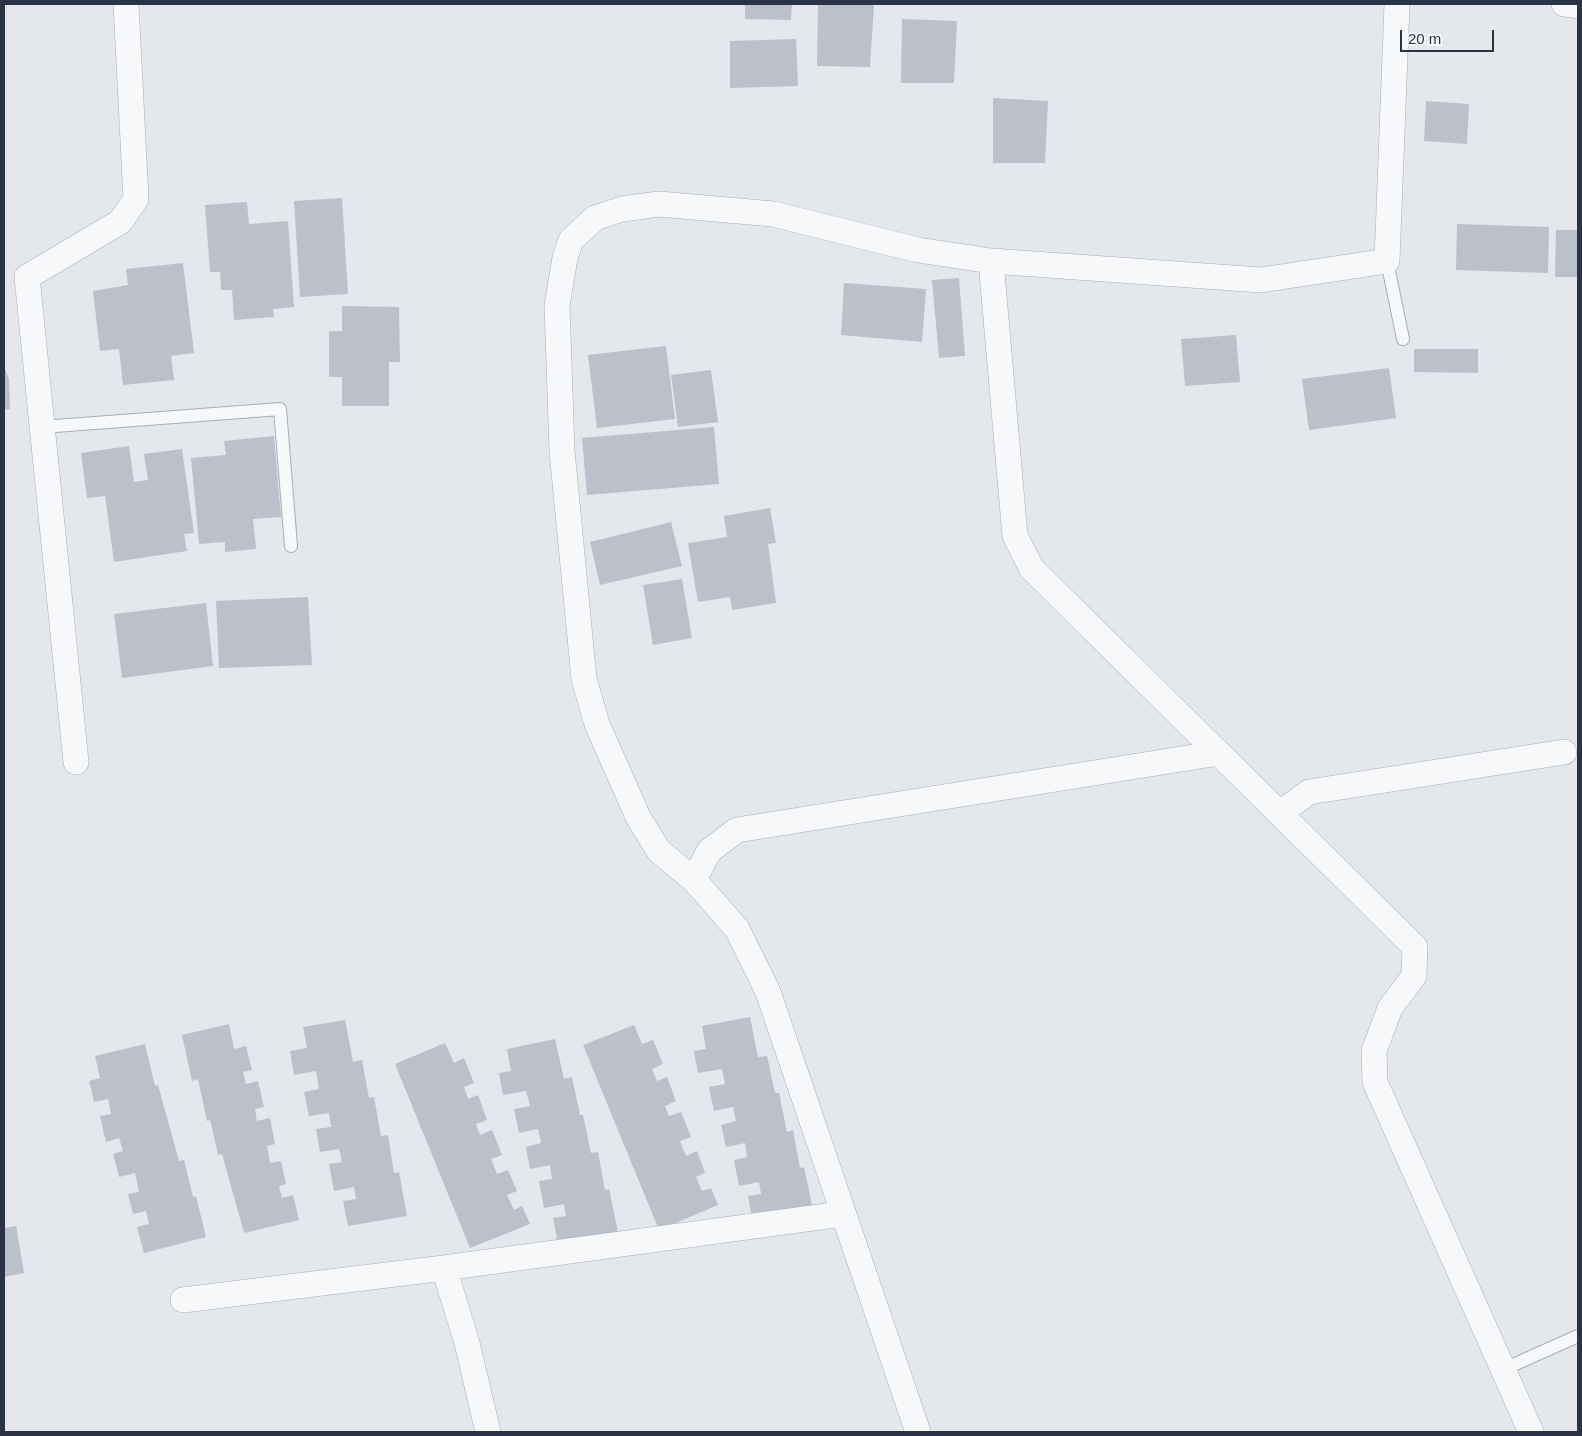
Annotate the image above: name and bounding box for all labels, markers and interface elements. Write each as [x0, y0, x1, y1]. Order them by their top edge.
scale bar [1402, 20, 1496, 52]
text: 20 m [1408, 30, 1441, 47]

